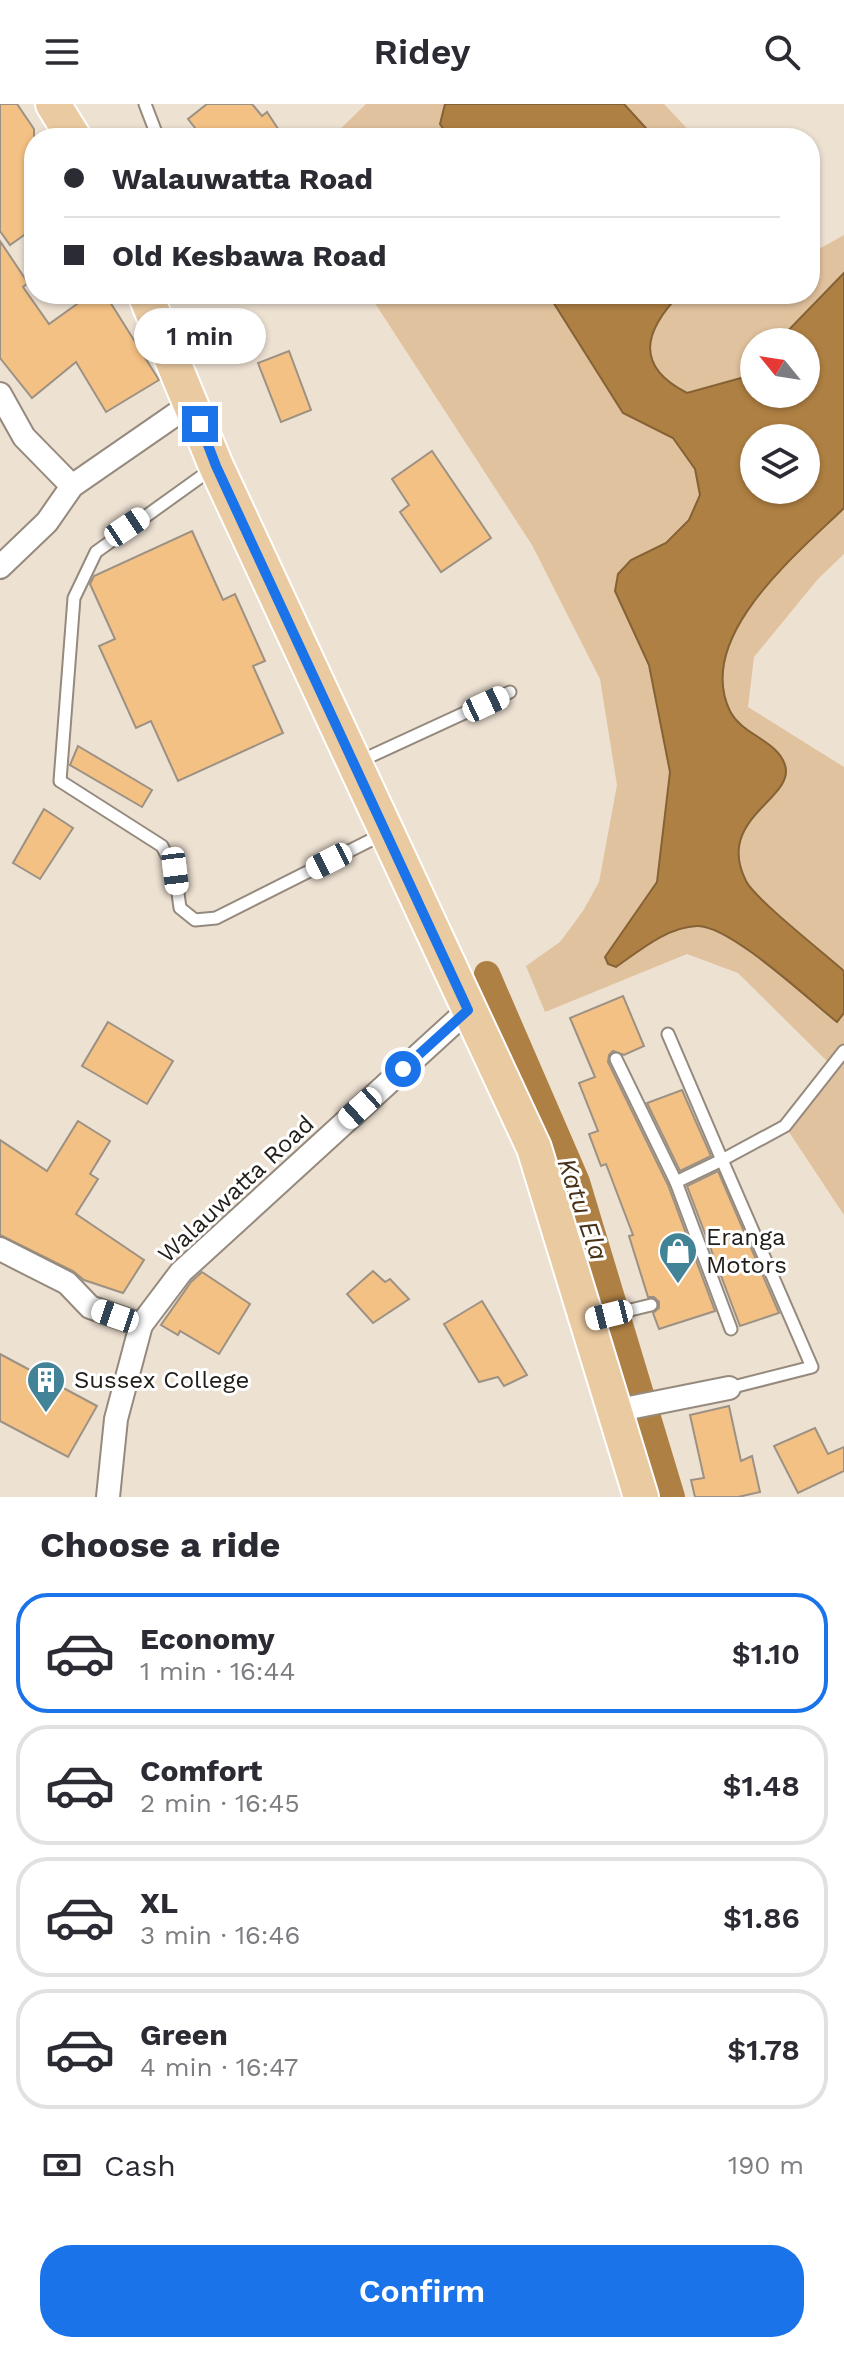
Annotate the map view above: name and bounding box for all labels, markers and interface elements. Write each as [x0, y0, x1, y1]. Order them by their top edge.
icon: menu [40, 30, 84, 74]
icon: search [760, 30, 804, 74]
text: Ridey [374, 31, 470, 73]
text: Walauwatta Road [112, 161, 373, 196]
text: Old Kesbawa Road [112, 238, 387, 273]
callout: 1 min [134, 308, 266, 364]
text: 1 min [167, 321, 233, 351]
north arrow [740, 328, 820, 408]
map controls [740, 328, 820, 504]
route end [182, 406, 218, 442]
button: layers [740, 424, 820, 504]
car [100, 504, 154, 550]
car [459, 683, 513, 725]
car [302, 839, 356, 883]
car [160, 846, 190, 896]
route start [385, 1051, 421, 1087]
car [334, 1083, 386, 1133]
street label: Walauwatta Road [152, 1110, 320, 1268]
water label: Katu Ela [552, 1154, 614, 1264]
place label: Eranga Motors [706, 1223, 787, 1279]
shop icon: Eranga Motors [657, 1230, 699, 1285]
car [88, 1297, 142, 1335]
car [583, 1298, 635, 1332]
building icon: Sussex College [25, 1359, 67, 1414]
place label: Sussex College [74, 1366, 249, 1394]
text: Choose a ride [40, 1524, 280, 1566]
icon: car [44, 1617, 116, 1689]
text: Economy [140, 1621, 275, 1656]
text: $1.10 [732, 1636, 800, 1671]
text: 1 min · 16:44 [140, 1656, 295, 1686]
icon: car [44, 1749, 116, 1821]
text: Comfort [140, 1753, 262, 1788]
text: $1.48 [723, 1768, 800, 1803]
text: 2 min · 16:45 [140, 1788, 300, 1818]
icon: car [44, 1881, 116, 1953]
text: XL [140, 1885, 178, 1920]
text: $1.86 [723, 1900, 800, 1935]
text: 3 min · 16:46 [140, 1920, 300, 1950]
icon: car [44, 2013, 116, 2085]
text: Green [140, 2017, 228, 2052]
text: $1.78 [727, 2032, 800, 2067]
text: 4 min · 16:47 [140, 2052, 298, 2082]
icon: cash [40, 2143, 84, 2187]
text: Cash [104, 2148, 176, 2183]
text: 190 m [728, 2150, 804, 2180]
button: Confirm [40, 2245, 804, 2337]

